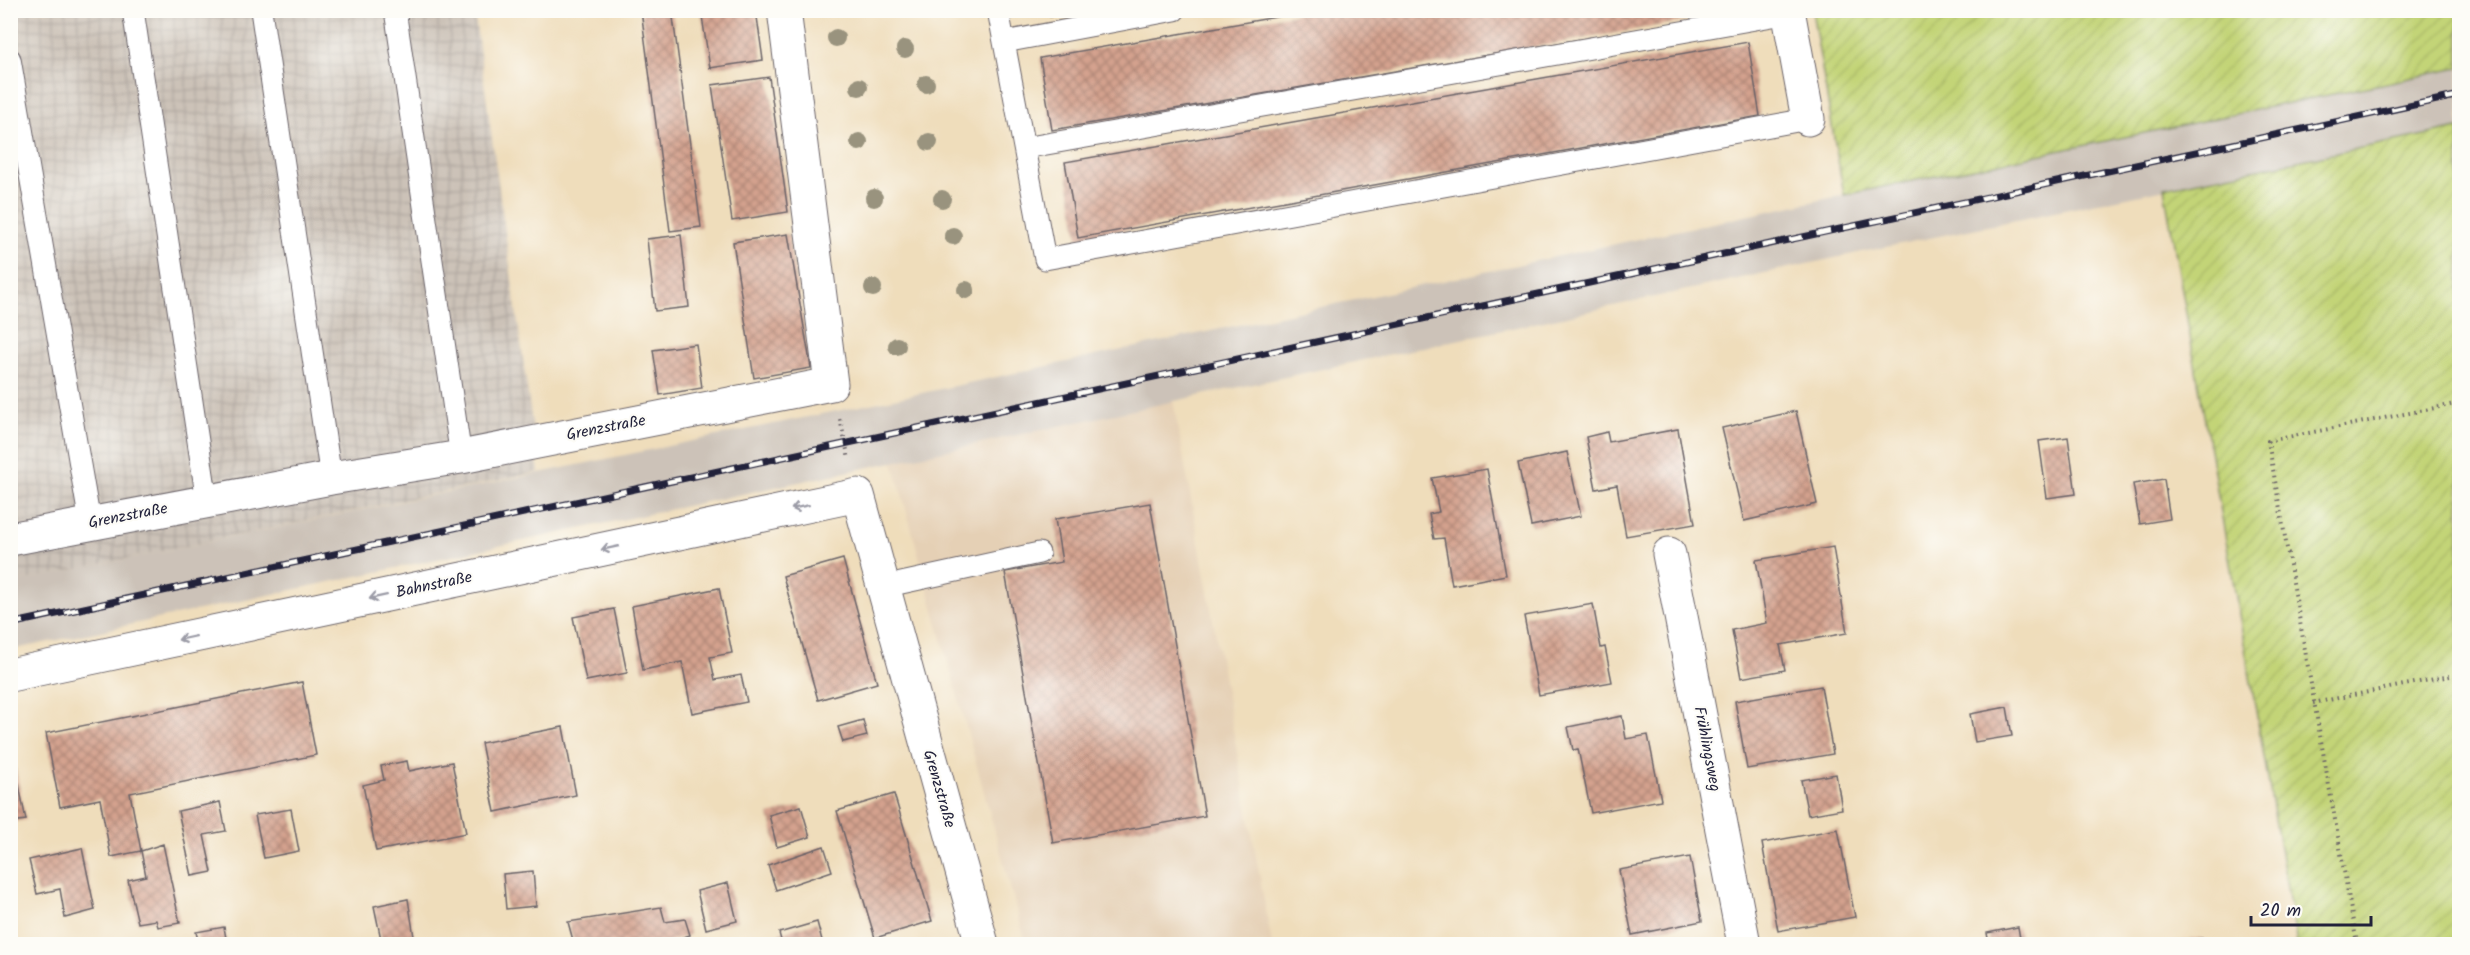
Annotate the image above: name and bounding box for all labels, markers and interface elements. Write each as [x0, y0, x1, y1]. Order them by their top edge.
street label: Grenzstraße [564, 408, 648, 448]
street label: Grenzstraße [86, 496, 170, 536]
one-way arrow [791, 502, 811, 513]
one-way arrow [600, 543, 620, 554]
street label: Bahnstraße [394, 565, 474, 605]
one-way arrow [369, 592, 388, 603]
one-way arrow [178, 632, 197, 644]
street label: Frühlingsweg [1687, 704, 1727, 794]
street label: Grenzstraße [916, 747, 962, 831]
scale bar [2251, 889, 2371, 927]
text: 20 m [2260, 897, 2301, 926]

